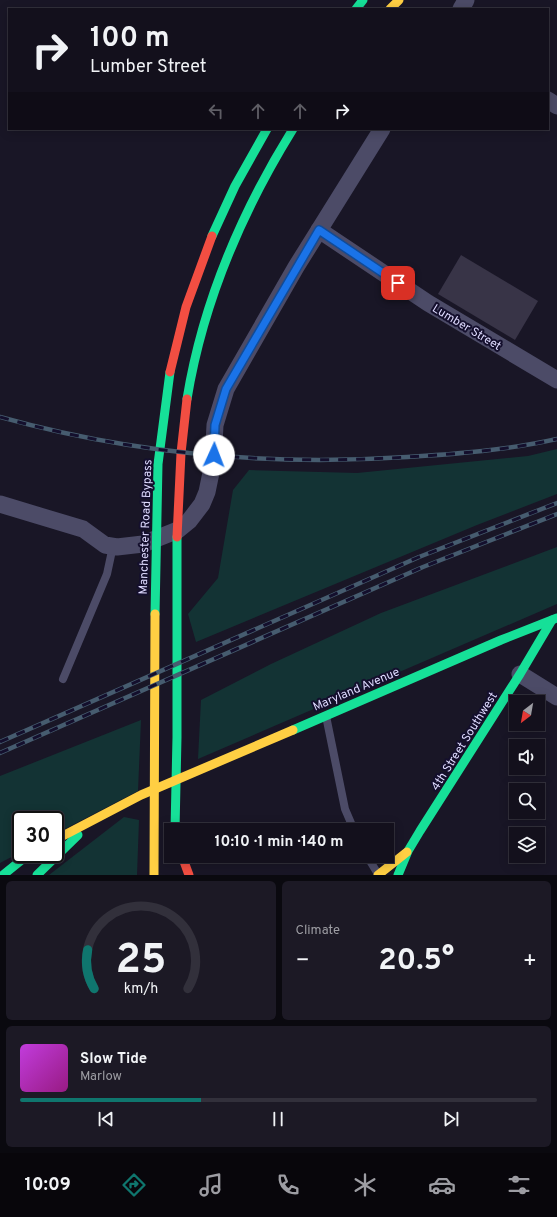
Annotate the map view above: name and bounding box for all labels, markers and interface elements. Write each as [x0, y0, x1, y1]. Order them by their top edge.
text: 100 m [90, 21, 170, 57]
icon: right [24, 24, 76, 76]
text: Lumber Street [90, 56, 207, 79]
icon: left [205, 100, 227, 122]
icon: ahead [247, 100, 269, 122]
icon: ahead [289, 100, 311, 122]
icon: right [331, 100, 353, 122]
pin [381, 266, 415, 300]
icon: arrive [387, 272, 409, 294]
street label: Lumber Street [429, 301, 504, 355]
position arrow [193, 434, 235, 476]
street label: Manchester Road Bypass [136, 459, 156, 595]
street label: Maryland Avenue [311, 664, 402, 715]
street label: 4th Street Southwest [428, 689, 502, 794]
north arrow [509, 695, 545, 731]
map controls [509, 695, 545, 863]
button: sound [509, 739, 545, 775]
button: search [509, 783, 545, 819]
speed limit sign: 30 [12, 811, 64, 863]
button: layers [509, 827, 545, 863]
text: 10:10 · 1 min · 140 m [215, 833, 343, 852]
text: Climate [296, 923, 340, 939]
text: 25 [115, 934, 166, 987]
text: 20.5° [378, 943, 454, 980]
text: − [296, 948, 310, 975]
text: + [523, 948, 537, 975]
text: km/h [123, 979, 158, 997]
text: Slow Tide [80, 1050, 147, 1069]
text: Marlow [80, 1069, 122, 1085]
icon: previous [95, 1108, 117, 1130]
icon: pause [267, 1108, 289, 1130]
icon: next [440, 1108, 462, 1130]
icon: directions [120, 1171, 148, 1199]
icon: music [197, 1171, 225, 1199]
icon: phone [274, 1171, 302, 1199]
icon: climate [351, 1171, 379, 1199]
icon: car [428, 1171, 456, 1199]
icon: filters [505, 1171, 533, 1199]
text: 10:09 [24, 1174, 71, 1197]

